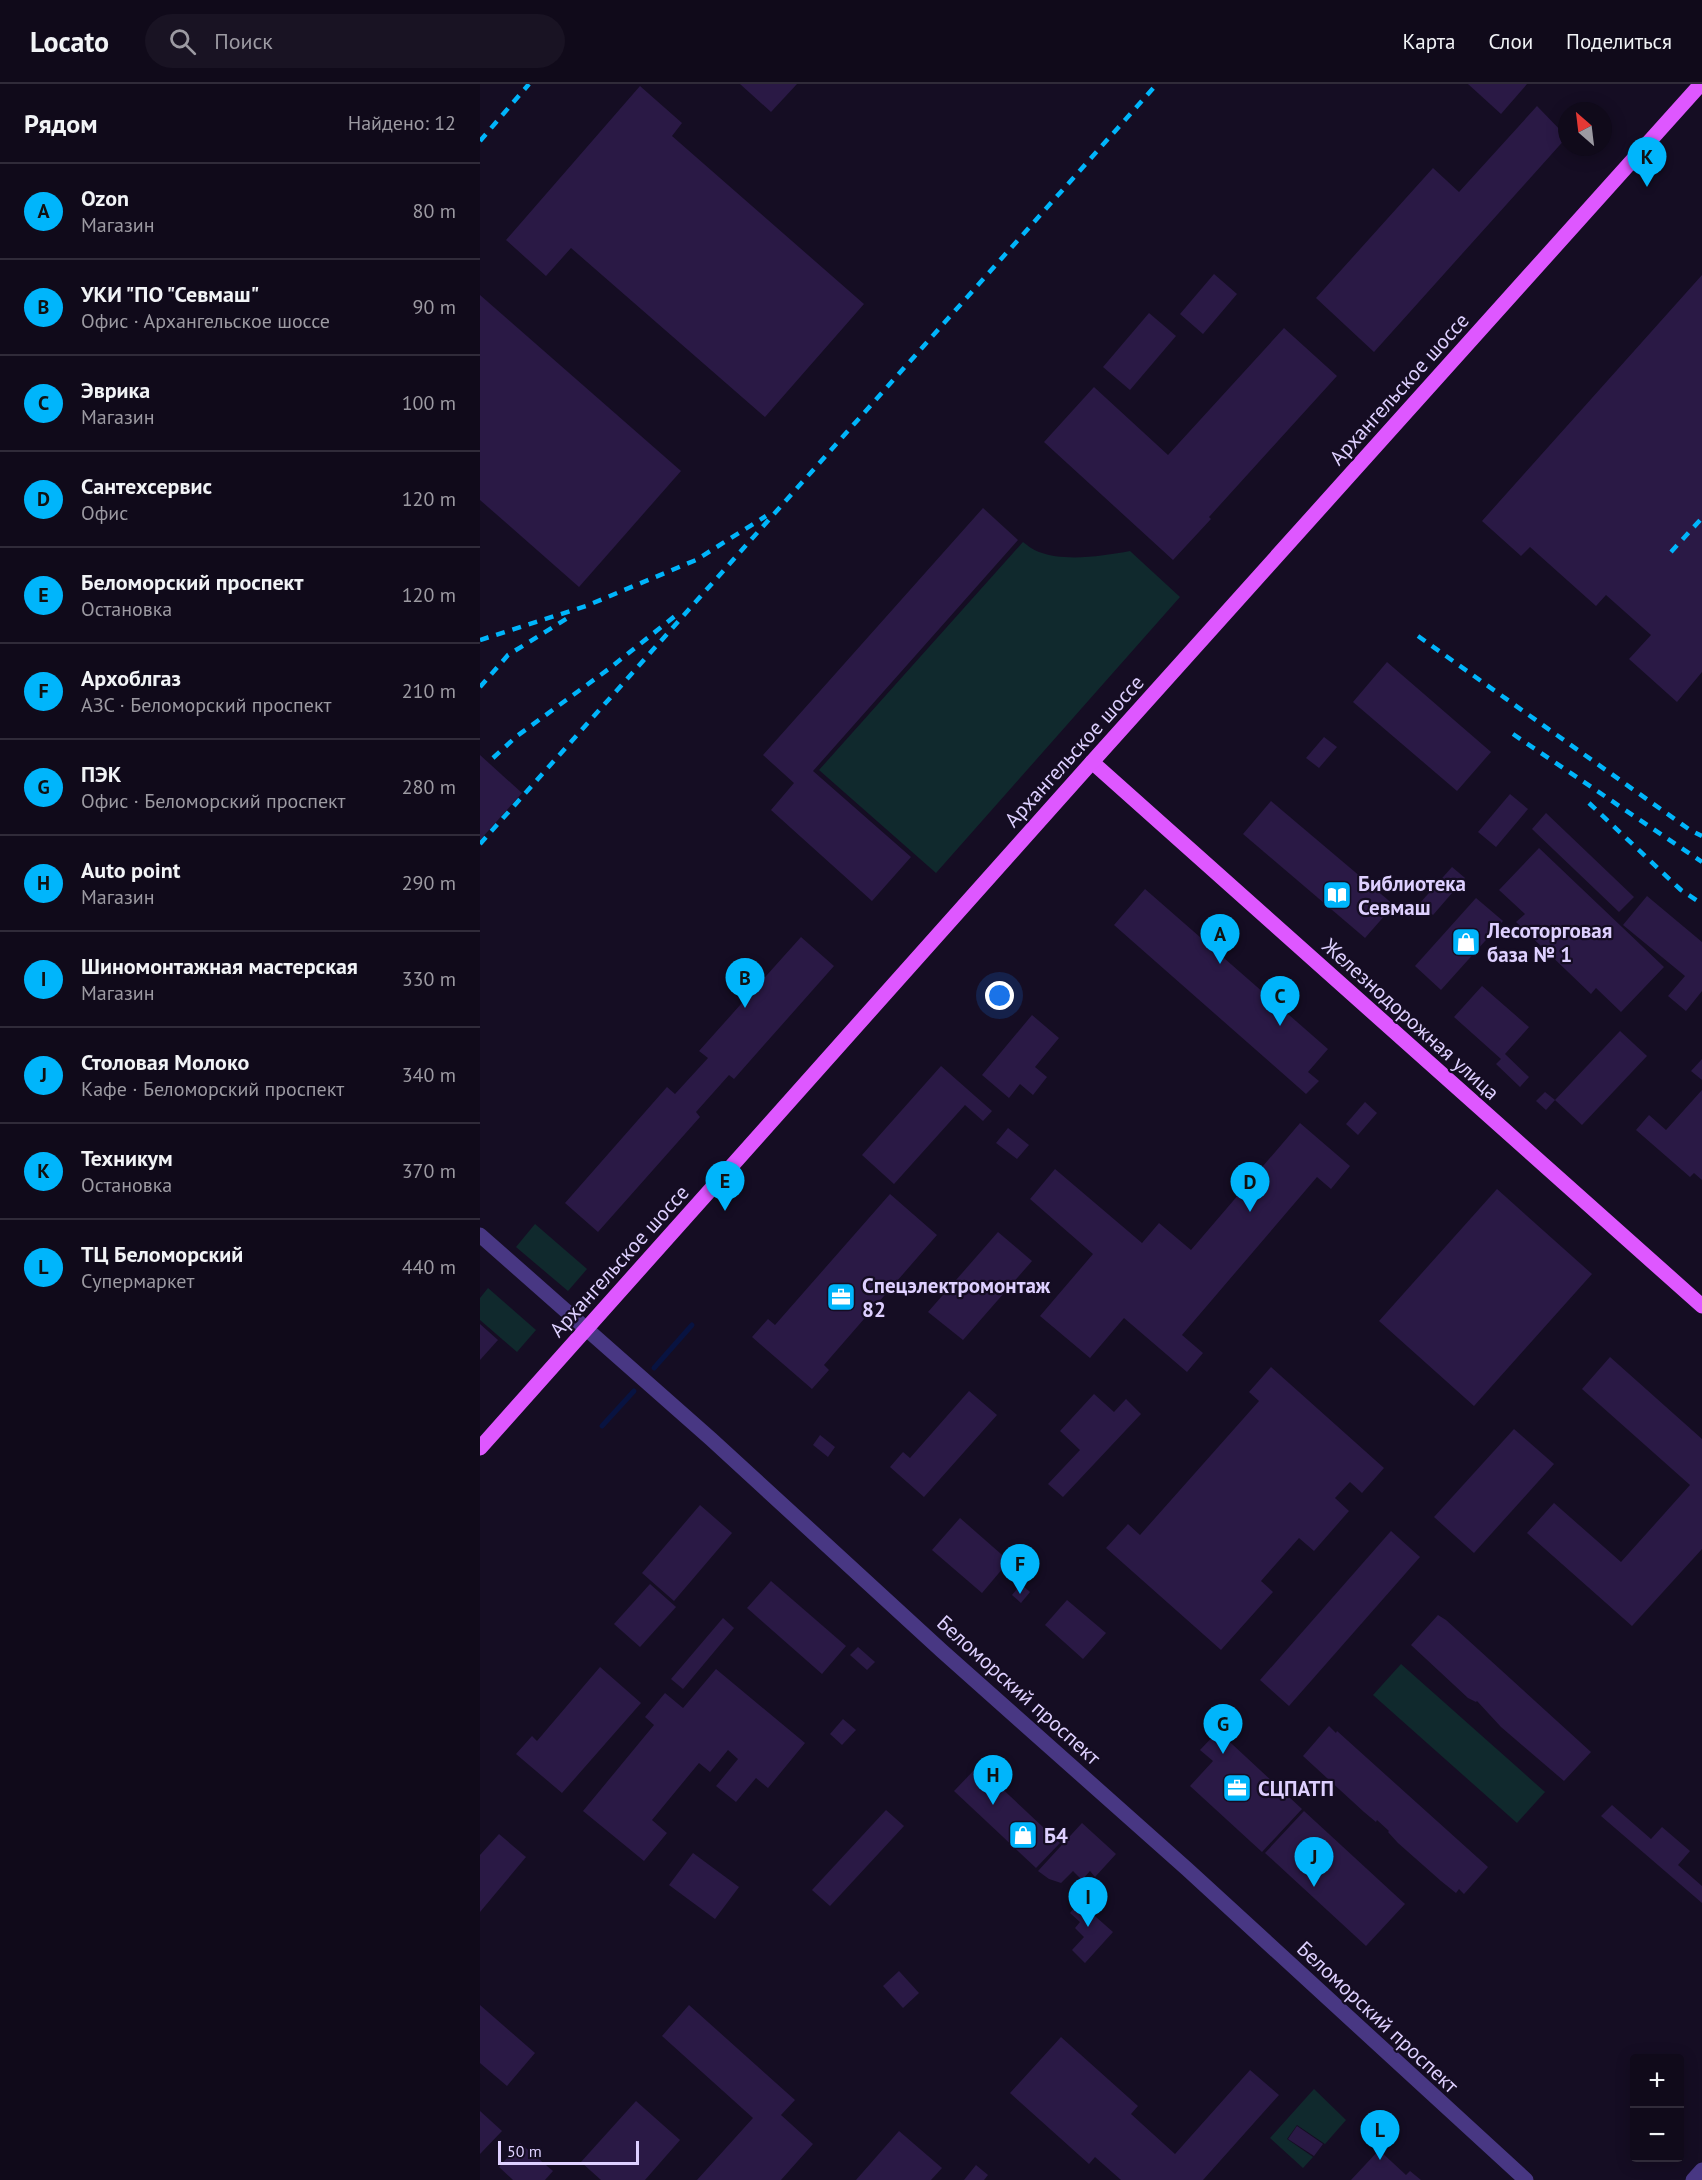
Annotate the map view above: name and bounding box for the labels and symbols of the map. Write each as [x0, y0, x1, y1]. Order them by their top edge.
north arrow [1558, 102, 1612, 156]
pin: K [1628, 138, 1666, 187]
street label: Архангельское шоссе [1324, 307, 1474, 471]
street label: Архангельское шоссе [999, 669, 1149, 833]
place label: Библиотека Севмаш [1358, 870, 1466, 921]
library icon: Библиотека Севмаш [1321, 879, 1353, 911]
pin: A [1200, 914, 1240, 964]
place label: Лесоторговая база № 1 [1486, 917, 1612, 968]
shop icon: Лесоторговая база № 1 [1450, 926, 1482, 958]
street label: Железнодорожная улица [1316, 932, 1505, 1106]
pin: B [726, 958, 764, 1008]
pin: C [1260, 976, 1300, 1026]
your location [985, 981, 1014, 1010]
pin: E [706, 1162, 744, 1211]
pin: D [1230, 1162, 1270, 1212]
street label: Архангельское шоссе [544, 1179, 694, 1343]
place label: Спецэлектромонтаж 82 [862, 1272, 1051, 1323]
office icon: Спецэлектромонтаж 82 [825, 1281, 857, 1313]
pin: F [1000, 1544, 1040, 1594]
street label: Беломорский проспект [931, 1609, 1107, 1771]
pin: G [1204, 1704, 1242, 1754]
pin: H [974, 1756, 1012, 1805]
office icon: СЦПАТП [1221, 1772, 1253, 1804]
place label: СЦПАТП [1258, 1775, 1334, 1802]
shop icon: Б4 [1007, 1819, 1039, 1851]
place label: Б4 [1044, 1822, 1068, 1849]
pin: J [1294, 1838, 1334, 1887]
pin: I [1068, 1878, 1108, 1927]
street label: Беломорский проспект [1291, 1935, 1465, 2099]
pin: L [1360, 2110, 1400, 2160]
scale bar [498, 2138, 639, 2166]

